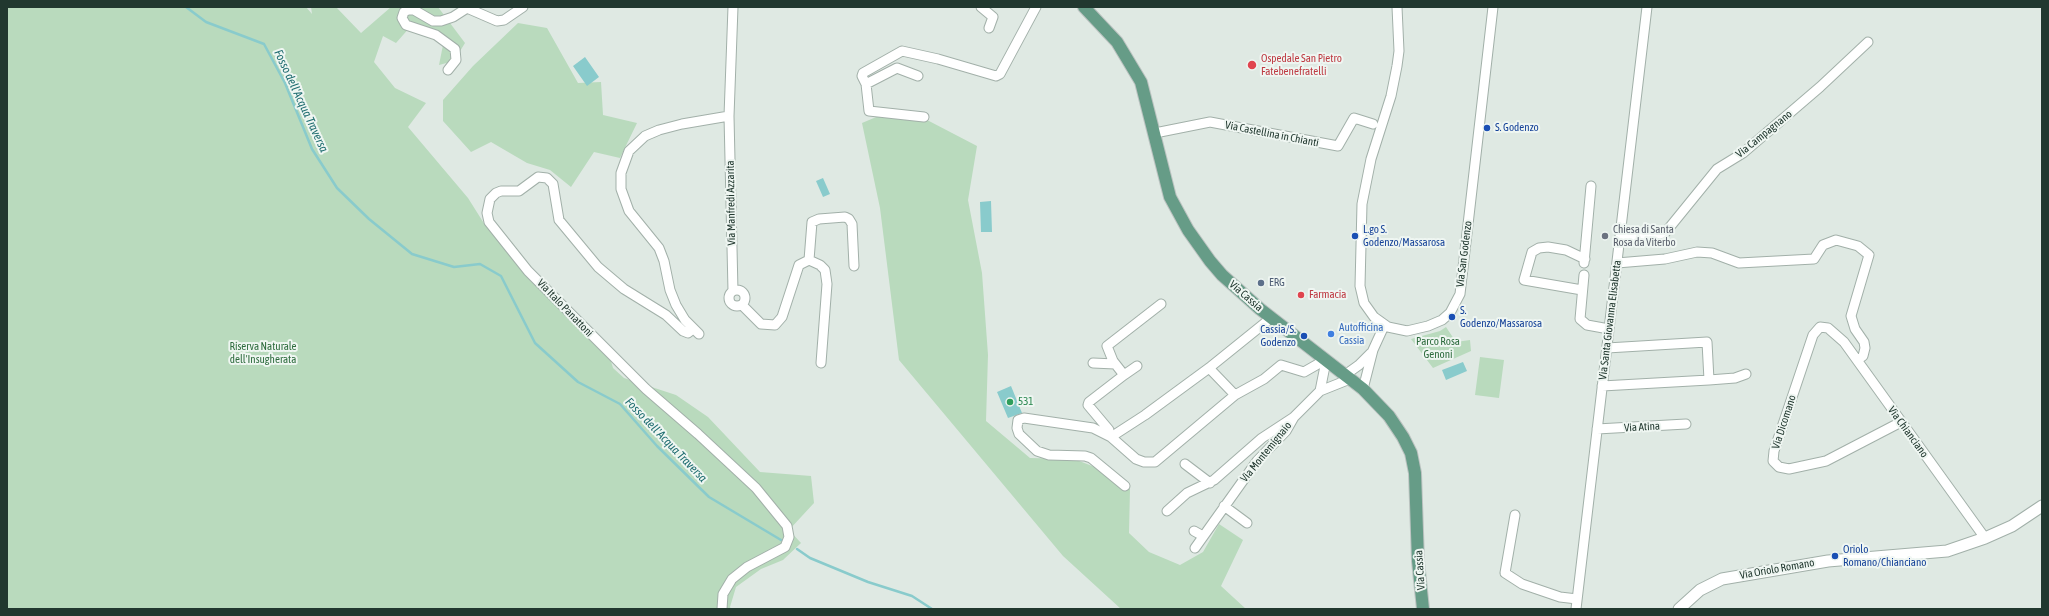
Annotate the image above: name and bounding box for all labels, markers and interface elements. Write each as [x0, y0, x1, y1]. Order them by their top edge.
water label: Fosso dell'Acqua Traversa [271, 47, 331, 155]
place label: Ospedale San Pietro Fatebenefratelli [1261, 52, 1342, 78]
marker: Ospedale San Pietro Fatebenefratelli [1246, 59, 1258, 71]
street label: Via Campagnano [1733, 107, 1795, 161]
street label: Via Castellina in Chianti [1224, 118, 1320, 150]
place label: S. Godenzo [1495, 121, 1539, 135]
marker: S. Godenzo [1482, 123, 1492, 133]
street label: Via Manfredi Azzarita [724, 160, 738, 246]
street label: Via San Godenzo [1453, 220, 1475, 288]
place label: L.go S. Godenzo/Massarosa [1363, 223, 1445, 249]
place label: Chiesa di Santa Rosa da Viterbo [1613, 223, 1676, 249]
marker: L.go S. Godenzo/Massarosa [1350, 231, 1360, 241]
marker: Chiesa di Santa Rosa da Viterbo [1600, 231, 1610, 241]
street label: Via Santa Giovanna Elisabetta [1596, 259, 1624, 381]
street label: Via Italo Panattoni [534, 276, 596, 340]
place label: ERG [1269, 276, 1285, 290]
street label: Via Cassia [1227, 278, 1265, 314]
marker: ERG [1256, 278, 1266, 288]
place label: Farmacia [1309, 288, 1346, 302]
marker: Farmacia [1296, 290, 1306, 300]
place label: S. Godenzo/Massarosa [1460, 304, 1542, 330]
marker: S. Godenzo/Massarosa [1447, 312, 1457, 322]
place label: Autofficina Cassia [1339, 321, 1383, 347]
place label: Cassia/S. Godenzo [1260, 323, 1296, 349]
marker: Autofficina Cassia [1326, 329, 1336, 339]
marker: Cassia/S. Godenzo [1299, 331, 1309, 341]
park label: Parco Rosa Genoni [1416, 335, 1460, 361]
park label: Riserva Naturale dell'Insugherata [229, 340, 297, 366]
street label: Via Dicomano [1769, 393, 1799, 451]
water label: Fosso dell'Acqua Traversa [622, 395, 710, 485]
place label: 531 [1018, 395, 1034, 409]
marker: 531 [1005, 397, 1015, 407]
street label: Via Chianciano [1885, 404, 1931, 460]
street label: Via Montemignaio [1238, 419, 1294, 485]
street label: Via Atina [1624, 419, 1660, 435]
place label: Oriolo Romano/Chianciano [1843, 543, 1926, 569]
street label: Via Cassia [1412, 550, 1428, 590]
marker: Oriolo Romano/Chianciano [1830, 551, 1840, 561]
street label: Via Oriolo Romano [1739, 556, 1815, 582]

